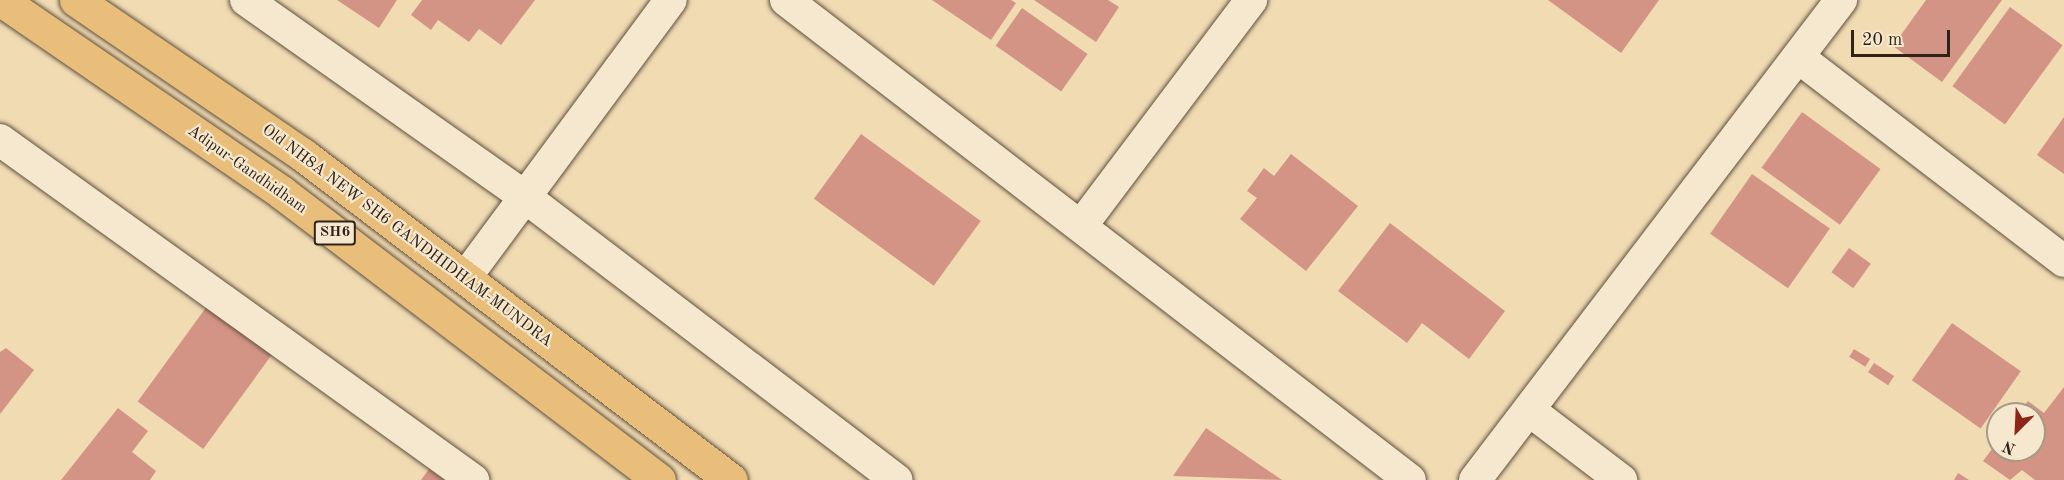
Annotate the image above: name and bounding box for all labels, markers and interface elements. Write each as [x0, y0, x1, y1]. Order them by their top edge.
scale bar [1854, 18, 1953, 56]
text: 20 m [1862, 31, 1902, 49]
street label: Old NH8A NEW SH6 GANDHIDHAM-MUNDRA [258, 120, 556, 352]
street label: Adipur-Gandhidham [184, 122, 310, 218]
road number: SH6 [312, 221, 358, 245]
north arrow [1986, 402, 2046, 462]
text: N [2001, 437, 2018, 456]

